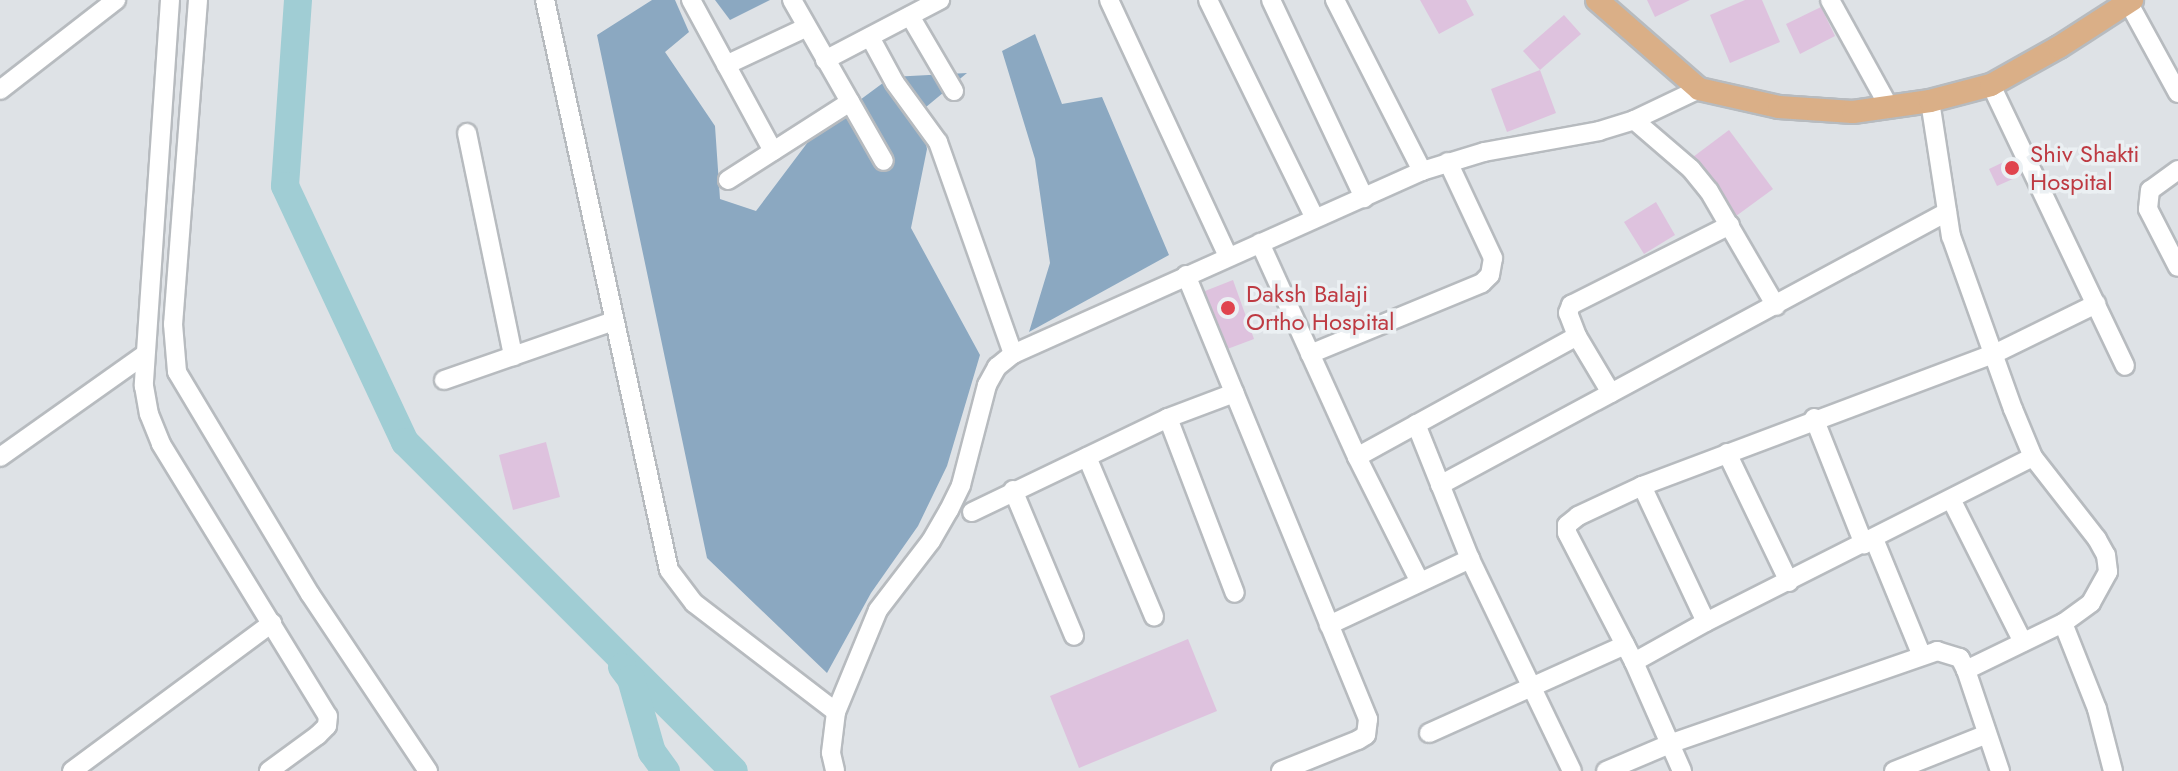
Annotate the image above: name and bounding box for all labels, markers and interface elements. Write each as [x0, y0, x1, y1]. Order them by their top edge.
place label: Shiv Shakti Hospital [2030, 140, 2140, 196]
marker: Shiv Shakti Hospital [2001, 157, 2023, 179]
place label: Daksh Balaji Ortho Hospital [1246, 280, 1395, 336]
marker: Daksh Balaji Ortho Hospital [1217, 297, 1239, 319]

